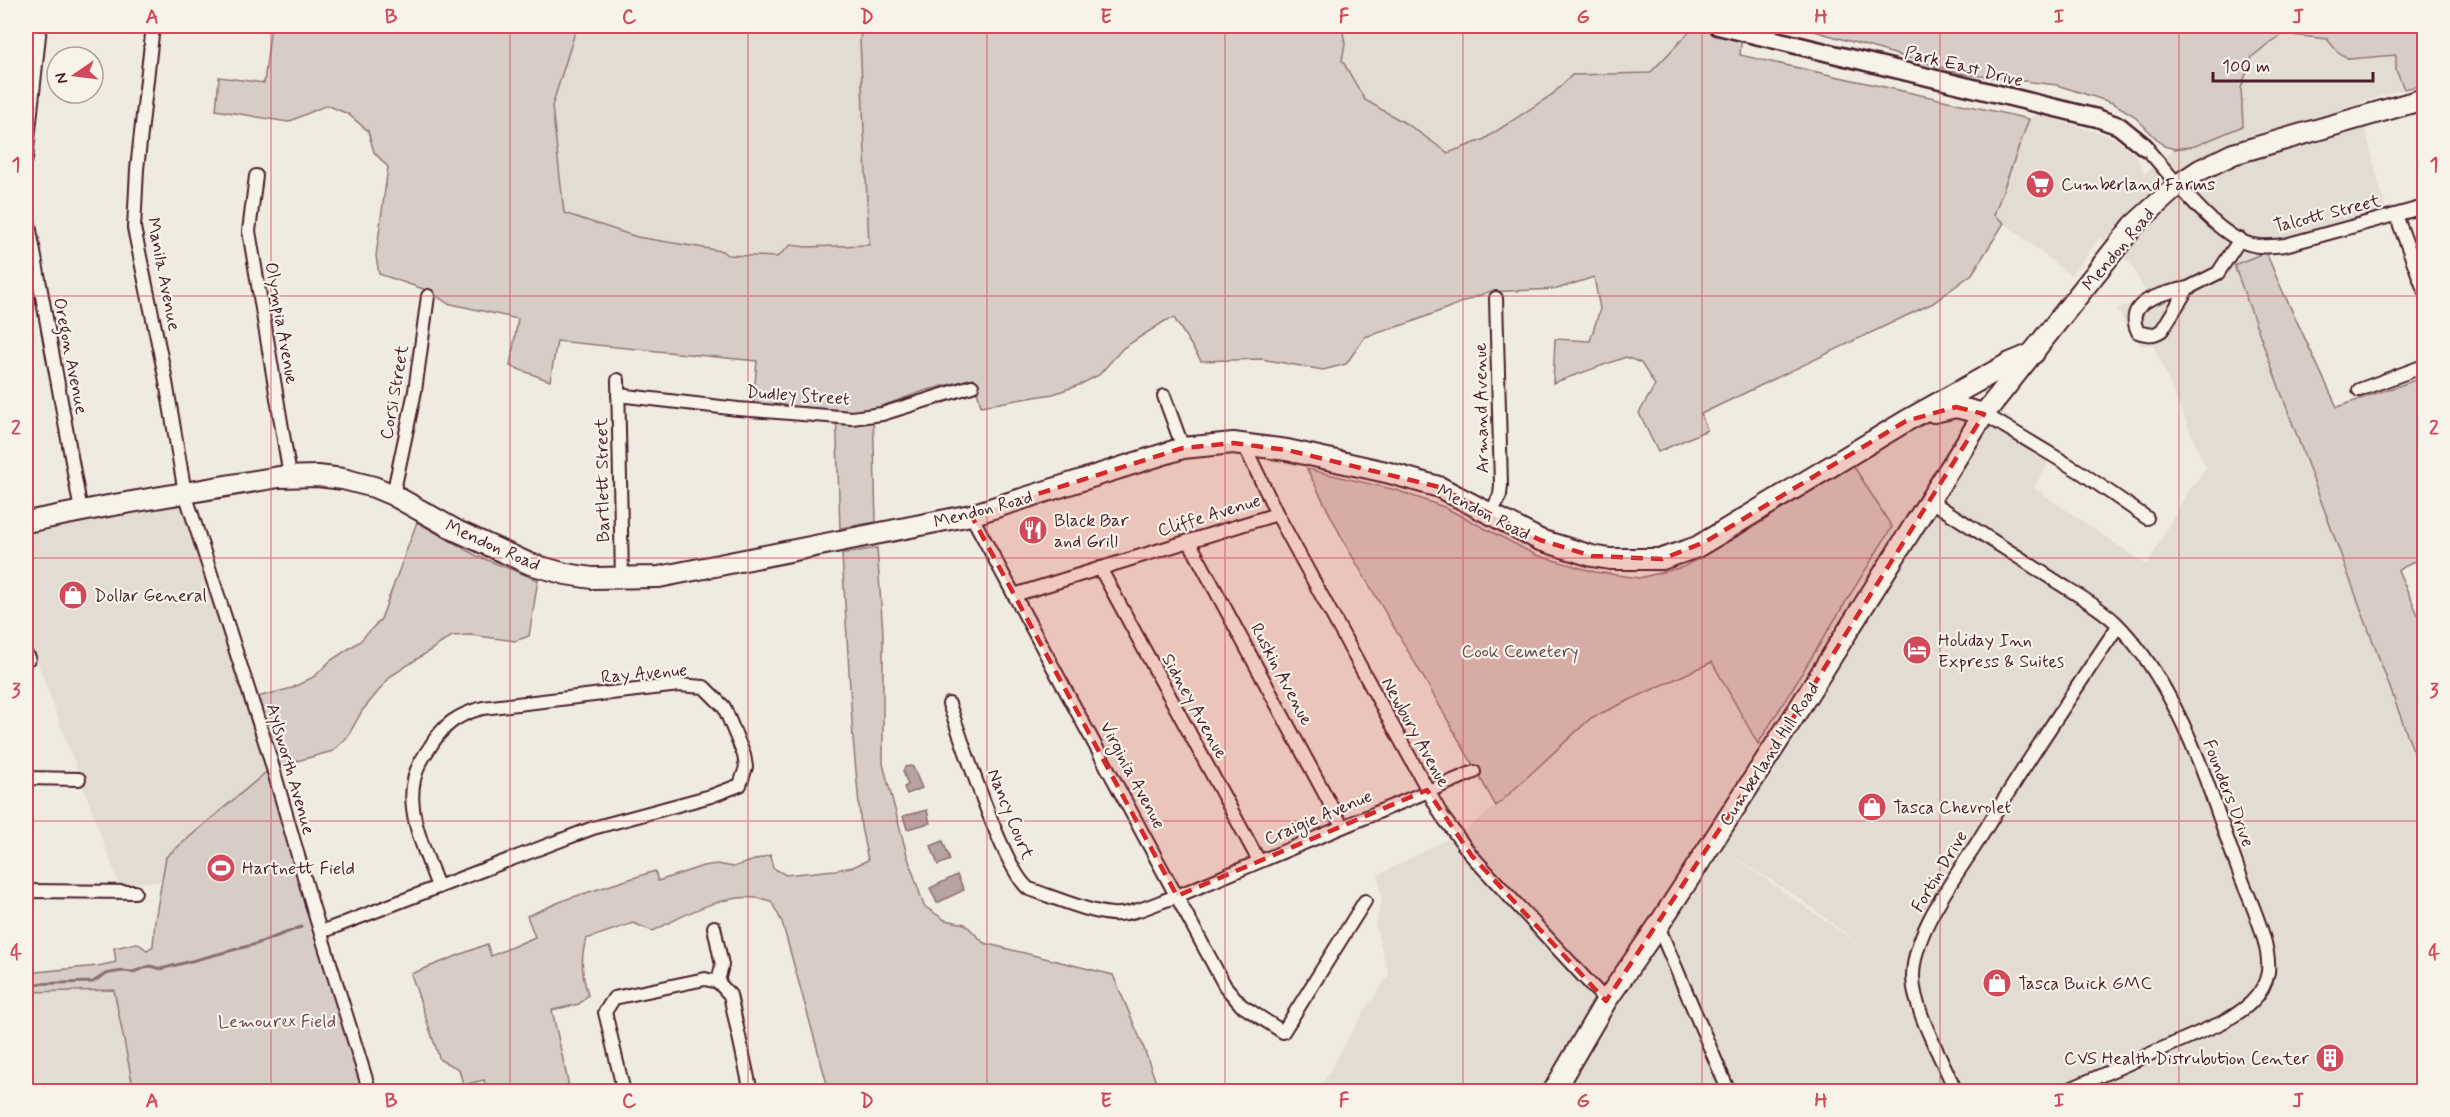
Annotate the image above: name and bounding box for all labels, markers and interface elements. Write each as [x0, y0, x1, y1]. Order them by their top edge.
text: A [145, 4, 159, 31]
text: B [385, 4, 398, 31]
text: C [622, 4, 637, 31]
text: D [860, 4, 874, 31]
text: E [1100, 4, 1112, 31]
text: F [1339, 4, 1350, 31]
text: G [1576, 4, 1590, 31]
text: H [1814, 4, 1828, 31]
text: I [2054, 4, 2064, 31]
text: J [2292, 4, 2304, 31]
street label: Park East Drive [1902, 41, 2025, 93]
north arrow [45, 45, 105, 105]
scale bar [2213, 45, 2374, 83]
text: 100 m [2222, 55, 2270, 79]
text: N [50, 71, 73, 86]
text: 1 [12, 152, 20, 179]
text: 1 [2430, 152, 2438, 179]
supermarket icon: Cumberland Farms [2024, 168, 2056, 200]
place label: Cumberland Farms [2061, 173, 2215, 197]
street label: Talcott Street [2271, 189, 2384, 239]
street label: Mendon Road [2077, 203, 2161, 296]
street label: Manila Avenue [140, 215, 186, 333]
street label: Olympia Avenue [258, 260, 304, 386]
street label: Oregon Avenue [45, 296, 93, 417]
street label: Armand Avenue [1469, 342, 1495, 474]
street label: Corsi Street [375, 343, 415, 441]
street label: Dudley Street [745, 380, 851, 412]
text: 2 [11, 415, 21, 442]
text: 2 [2429, 415, 2439, 442]
street label: Bartlett Street [590, 417, 616, 542]
street label: Mendon Road [1433, 479, 1534, 547]
street label: Mendon Road [931, 485, 1035, 535]
street label: Cliffe Avenue [1155, 489, 1264, 543]
place label: Black Bar and Grill [1054, 509, 1129, 554]
street label: Mendon Road [441, 514, 544, 578]
restaurant icon: Black Bar and Grill [1017, 514, 1049, 546]
shop icon: Dollar General [57, 579, 89, 611]
place label: Dollar General [94, 584, 207, 608]
street label: Ruskin Avenue [1244, 619, 1318, 730]
place label: Holiday Inn Express & Suites [1938, 629, 2064, 674]
hotel icon: Holiday Inn Express & Suites [1901, 634, 1933, 666]
park label: Cook Cemetery [1462, 640, 1579, 664]
street label: Sidney Avenue [1155, 650, 1233, 763]
street label: Ray Avenue [600, 658, 688, 690]
street label: Newbury Avenue [1375, 673, 1455, 792]
text: 3 [11, 678, 21, 705]
street label: Cumberland Hill Road [1714, 678, 1825, 831]
text: 3 [2429, 678, 2439, 705]
street label: Aylsworth Avenue [260, 701, 320, 838]
street label: Virginia Avenue [1093, 717, 1171, 834]
street label: Founders Drive [2197, 736, 2260, 851]
street label: Nancy Court [981, 765, 1039, 864]
street label: Craigie Avenue [1261, 784, 1376, 852]
shop icon: Tasca Chevrolet [1856, 791, 1888, 823]
place label: Tasca Chevrolet [1893, 796, 2011, 820]
street label: Fortin Drive [1906, 826, 1974, 917]
sports icon: Hartnett Field [205, 852, 237, 884]
place label: Hartnett Field [242, 857, 355, 881]
text: 4 [10, 940, 22, 967]
text: 4 [2428, 940, 2440, 967]
shop icon: Tasca Buick GMC [1981, 967, 2013, 999]
place label: Tasca Buick GMC [2018, 972, 2153, 996]
park label: Lemourex Field [218, 1010, 336, 1034]
building icon: CVS Health Distrubution Center [2314, 1042, 2346, 1074]
place label: CVS Health Distrubution Center [2064, 1047, 2310, 1071]
text: A [145, 1088, 159, 1115]
text: B [385, 1088, 398, 1115]
text: C [622, 1088, 637, 1115]
text: D [860, 1088, 874, 1115]
text: E [1100, 1088, 1112, 1115]
text: F [1339, 1088, 1350, 1115]
text: G [1576, 1088, 1590, 1115]
text: H [1814, 1088, 1828, 1115]
text: I [2054, 1088, 2064, 1115]
text: J [2292, 1088, 2304, 1115]

